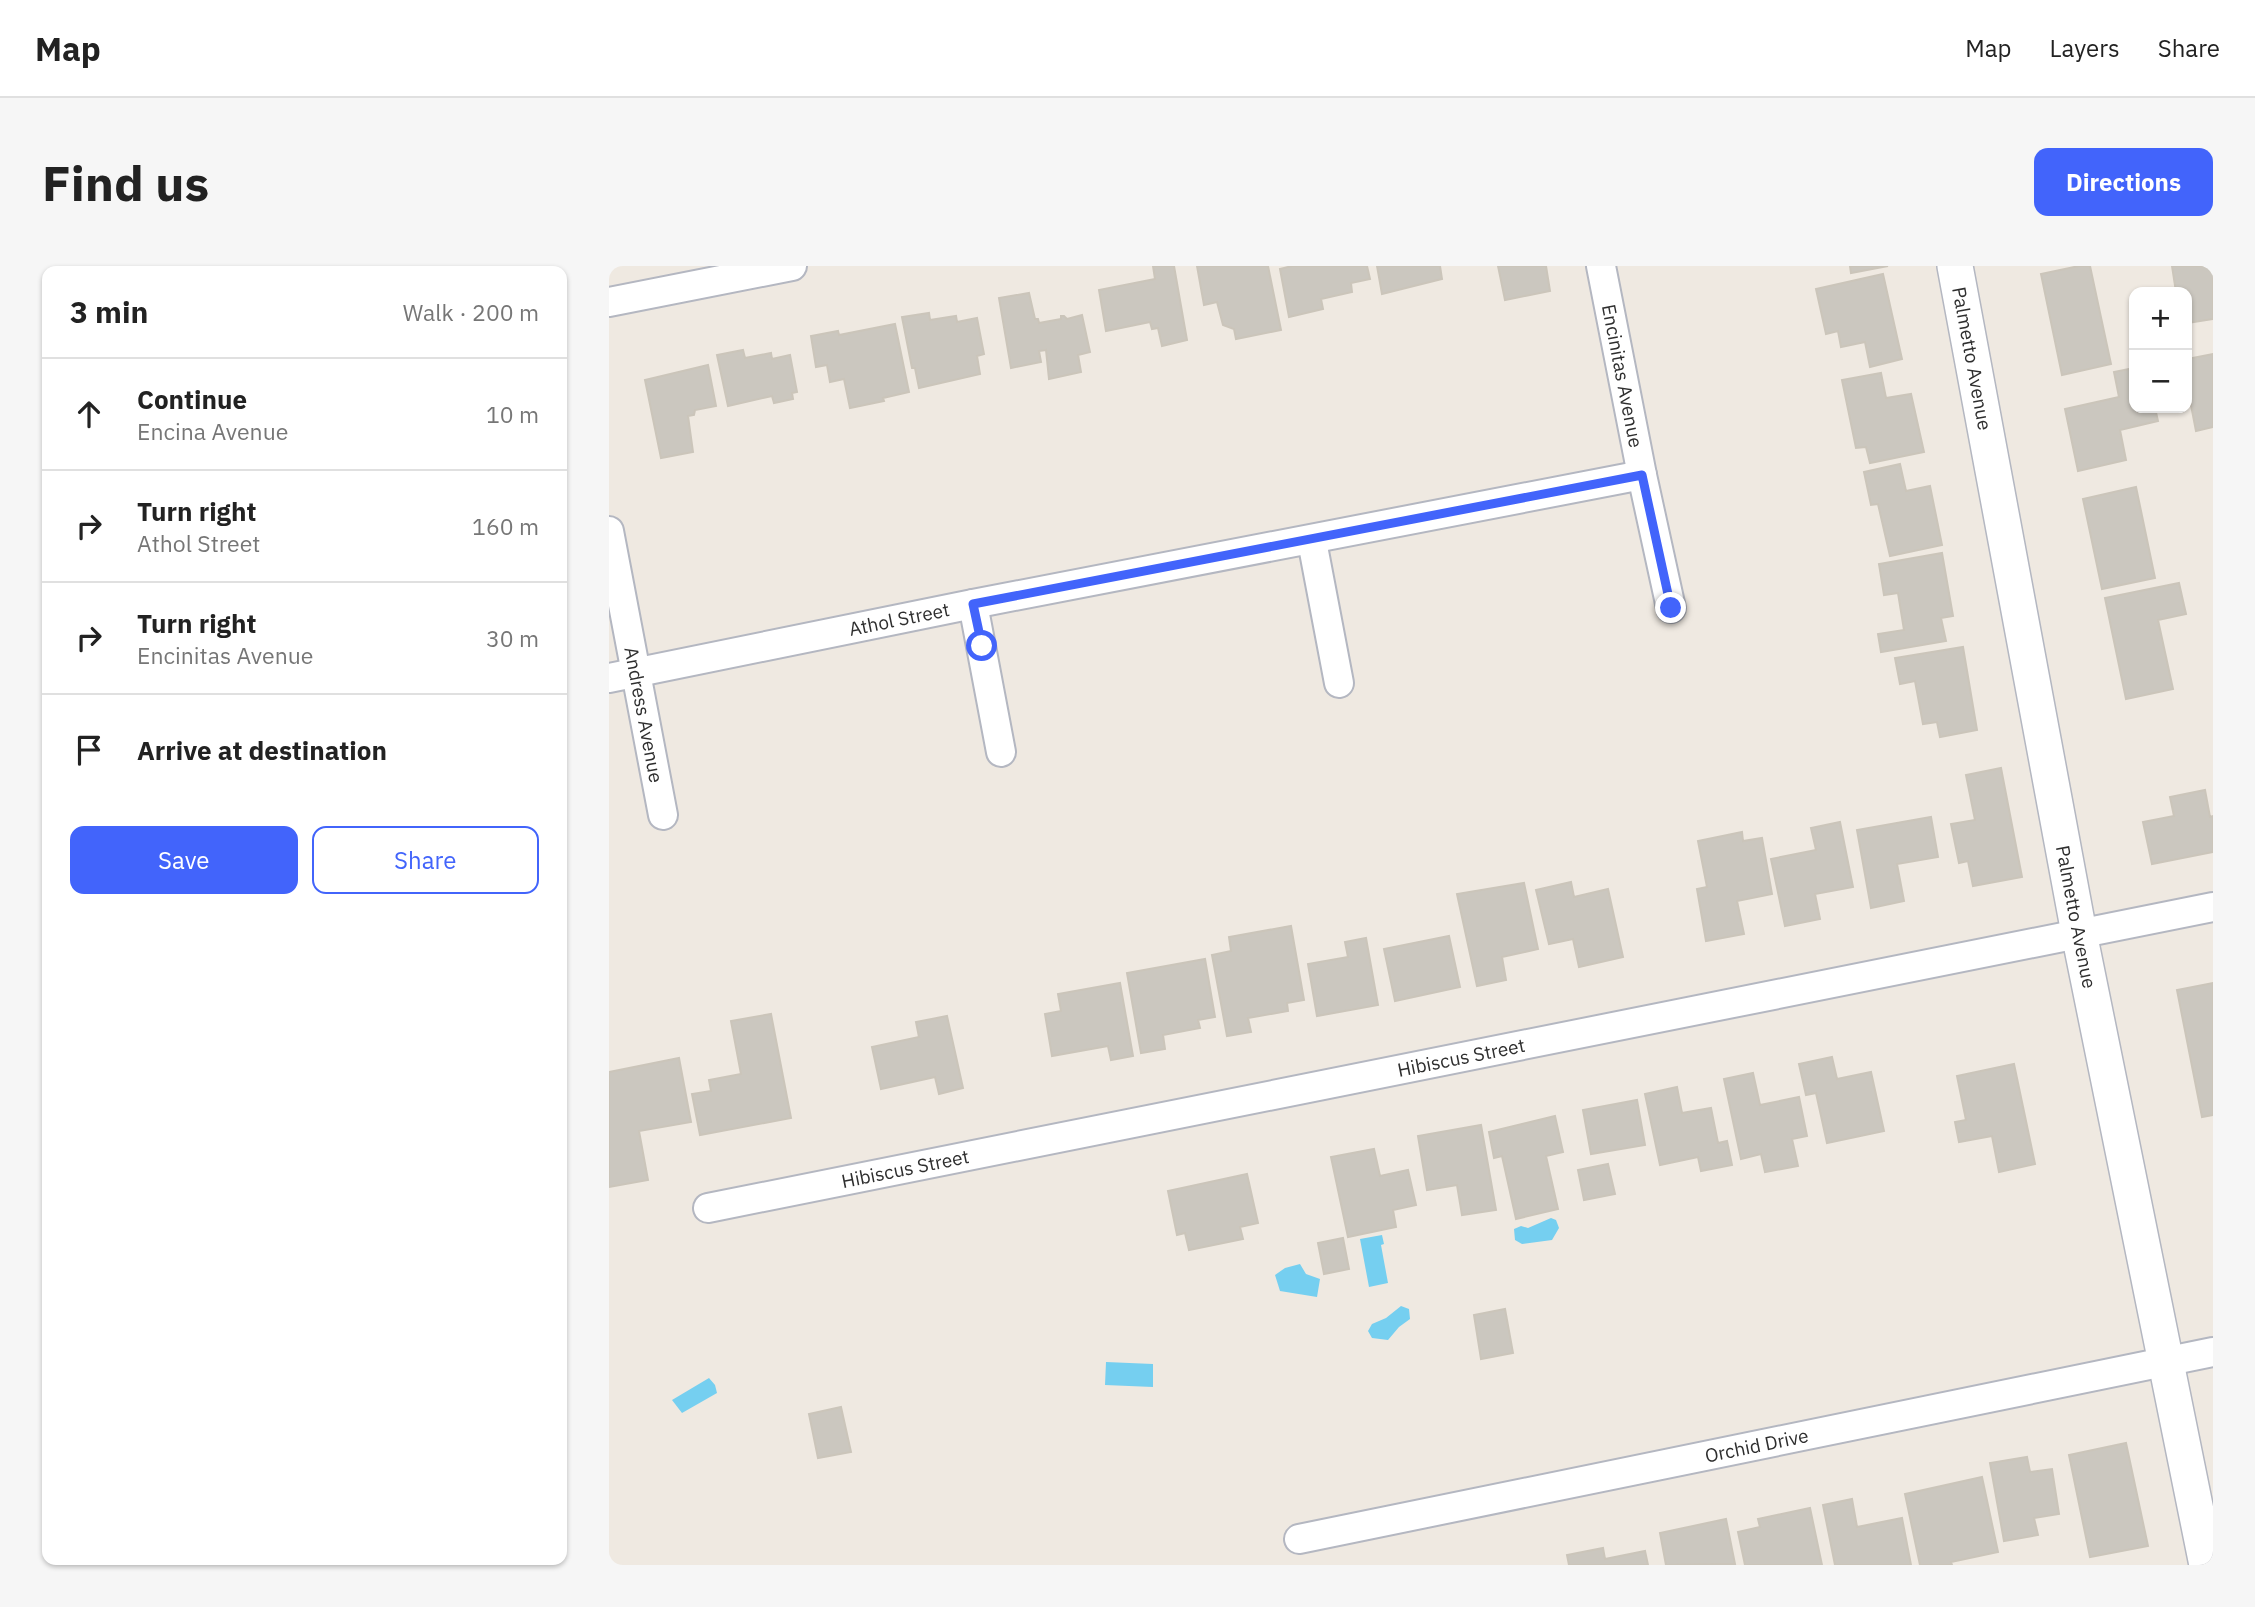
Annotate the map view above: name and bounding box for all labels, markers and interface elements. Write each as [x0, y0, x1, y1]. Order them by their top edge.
text: Map [35, 27, 101, 70]
text: Map [1965, 32, 2012, 64]
text: Layers [2050, 32, 2120, 64]
text: Share [2158, 32, 2220, 64]
button: Directions [2034, 148, 2213, 216]
text: Find us [42, 151, 209, 214]
street label: Palmetto Avenue [1947, 285, 1997, 432]
map controls [2129, 287, 2192, 413]
button: + [2129, 287, 2192, 350]
text: 3 min [70, 292, 148, 331]
text: Walk · 200 m [403, 297, 539, 327]
street label: Encinitas Avenue [1597, 302, 1648, 450]
button: − [2129, 350, 2192, 413]
text: Continue [137, 382, 247, 416]
icon: ahead [70, 395, 108, 433]
text: 10 m [486, 399, 539, 429]
text: Encina Avenue [137, 416, 288, 446]
text: Turn right [137, 494, 256, 528]
icon: right [70, 507, 108, 545]
text: 160 m [472, 511, 539, 541]
text: Athol Street [137, 528, 260, 558]
route end [1655, 592, 1686, 623]
street label: Athol Street [847, 597, 951, 641]
text: Turn right [137, 606, 256, 640]
icon: right [70, 619, 108, 657]
text: 30 m [486, 623, 539, 653]
route start [966, 630, 997, 661]
text: Encinitas Avenue [137, 640, 313, 670]
street label: Andress Avenue [619, 645, 669, 785]
icon: arrive [70, 731, 108, 769]
text: Arrive at destination [137, 733, 387, 767]
button: Save [70, 826, 298, 894]
button: Share [312, 826, 539, 894]
street label: Palmetto Avenue [2051, 843, 2102, 991]
street label: Hibiscus Street [1395, 1033, 1527, 1082]
street label: Hibiscus Street [839, 1144, 971, 1193]
street label: Orchid Drive [1703, 1423, 1810, 1468]

